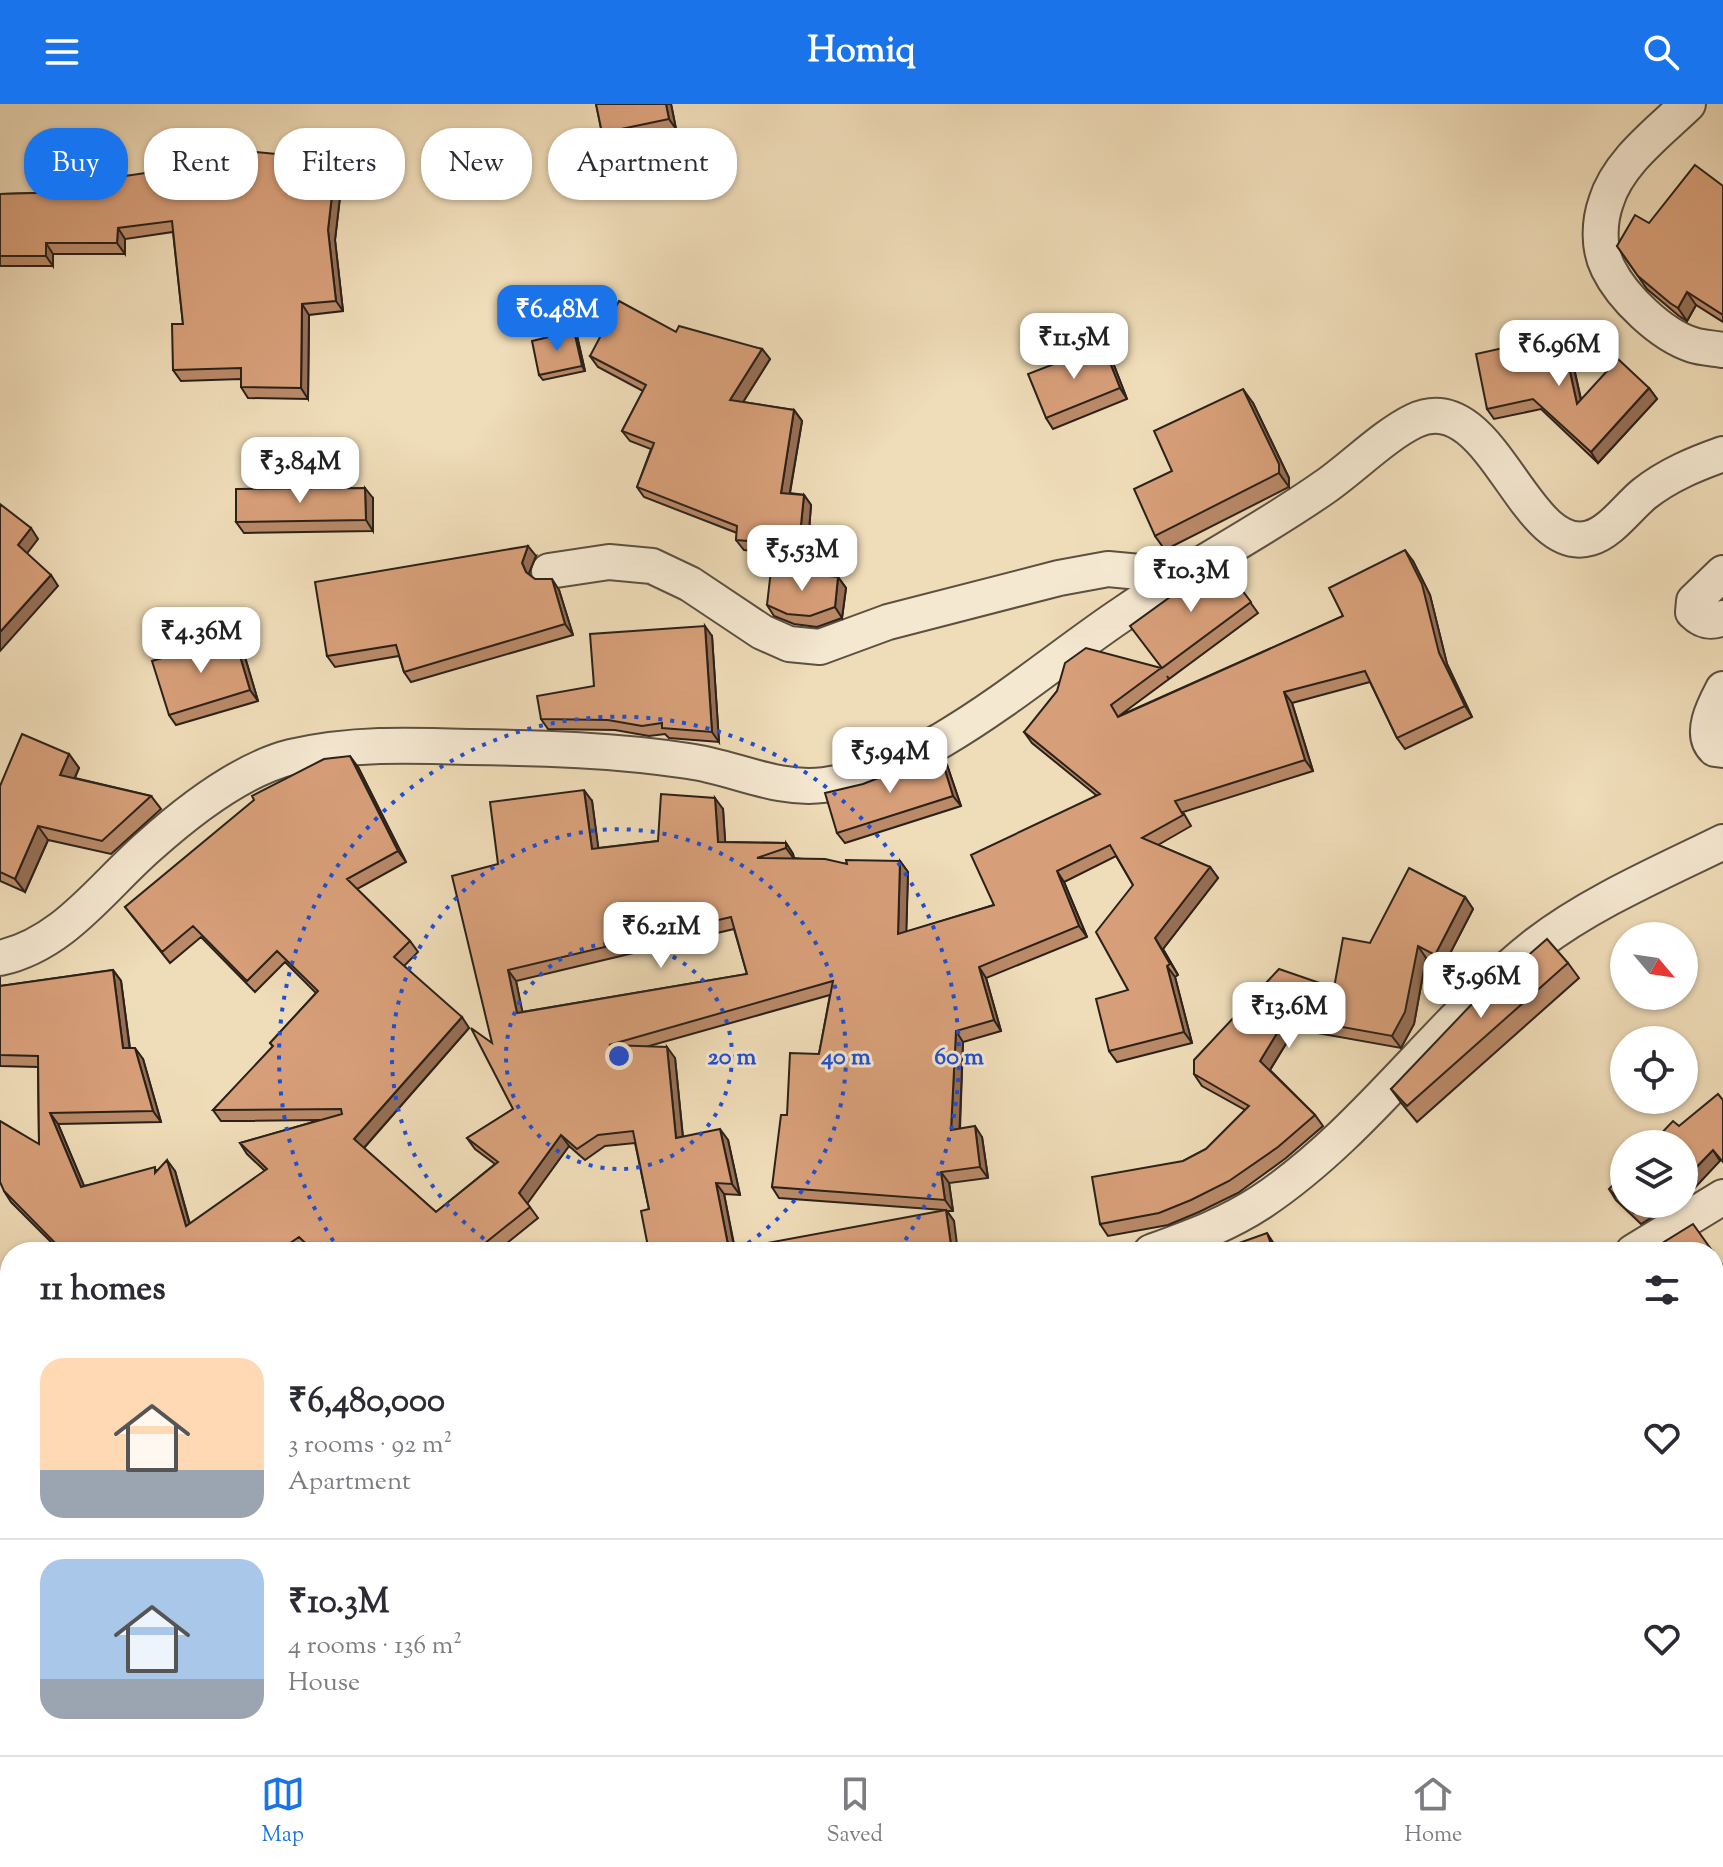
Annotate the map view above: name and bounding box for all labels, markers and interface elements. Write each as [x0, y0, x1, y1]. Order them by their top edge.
text: Homiq [807, 26, 916, 78]
icon: menu [40, 30, 84, 74]
icon: search [1639, 30, 1683, 74]
chip: Buy [24, 128, 128, 200]
chip: Rent [144, 128, 258, 200]
chip: Filters [274, 128, 405, 200]
chip: New [421, 128, 532, 200]
chip: Apartment [548, 128, 737, 200]
pin: ₹6.48M [492, 285, 622, 353]
text: ₹6.48M [515, 292, 599, 329]
pin: ₹11.5M [1009, 313, 1139, 381]
text: ₹11.5M [1038, 320, 1110, 357]
pin: ₹6.96M [1494, 320, 1624, 388]
text: ₹6.96M [1518, 327, 1600, 364]
pin: ₹3.84M [235, 437, 365, 505]
text: ₹3.84M [259, 444, 341, 481]
pin: ₹5.53M [737, 525, 867, 593]
text: ₹5.53M [765, 532, 839, 569]
pin: ₹10.3M [1126, 546, 1256, 614]
text: ₹10.3M [1152, 553, 1230, 590]
pin: ₹4.36M [136, 607, 266, 675]
text: ₹4.36M [160, 614, 242, 651]
pin: ₹5.94M [825, 727, 955, 795]
text: ₹5.94M [850, 734, 930, 771]
pin: ₹6.21M [596, 902, 726, 970]
text: ₹6.21M [622, 909, 700, 946]
north arrow [1610, 922, 1698, 1010]
map controls [1610, 922, 1698, 1218]
pin: ₹5.96M [1416, 952, 1546, 1020]
text: ₹5.96M [1441, 959, 1521, 996]
pin: ₹13.6M [1224, 982, 1354, 1050]
text: ₹13.6M [1250, 989, 1328, 1026]
button: locate [1610, 1026, 1698, 1114]
text: 20 m [708, 1041, 757, 1075]
text: 40 m [820, 1041, 871, 1075]
text: 60 m [934, 1041, 984, 1075]
centre of rings [605, 1042, 633, 1070]
button: layers [1610, 1130, 1698, 1218]
text: 11 homes [40, 1266, 166, 1315]
icon: filters [1640, 1268, 1684, 1312]
text: ₹6,480,000 [288, 1378, 445, 1427]
icon: home [104, 1390, 200, 1486]
icon: heart [1640, 1416, 1684, 1460]
text: 3 rooms · 92 m² [288, 1427, 452, 1464]
text: Apartment [288, 1464, 411, 1501]
text: ₹10.3M [288, 1579, 389, 1628]
icon: home [104, 1591, 200, 1687]
icon: heart [1640, 1617, 1684, 1661]
text: 4 rooms · 136 m² [288, 1628, 462, 1665]
text: House [288, 1665, 360, 1702]
tab: Map [261, 1772, 305, 1852]
tab: Saved [826, 1772, 883, 1852]
tab: Home [1405, 1772, 1462, 1852]

